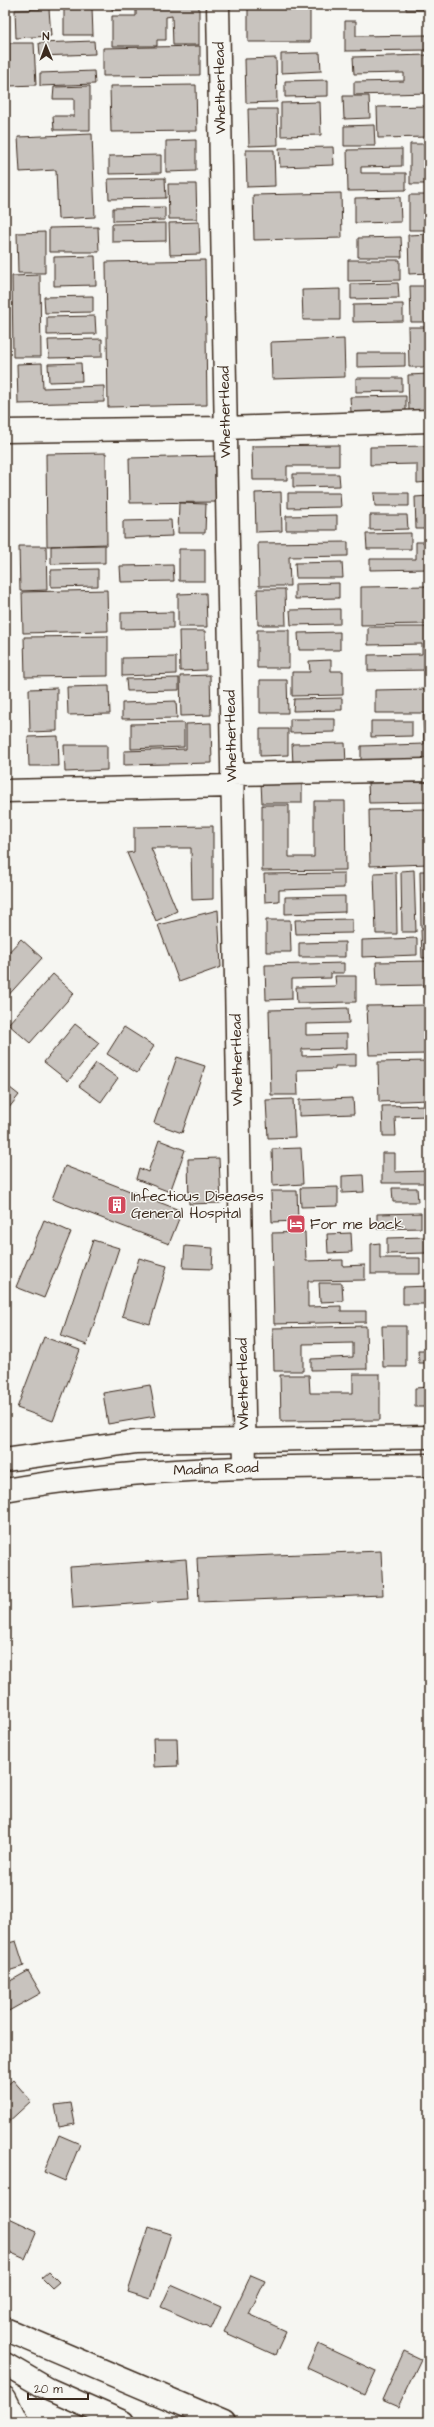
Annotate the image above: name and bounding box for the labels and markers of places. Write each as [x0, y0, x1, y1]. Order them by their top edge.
place label: Infectious Diseases General Hospital [131, 1186, 264, 1224]
building icon: Infectious Diseases General Hospital [106, 1194, 128, 1216]
hotel icon: For me back [285, 1213, 307, 1235]
place label: For me back [310, 1214, 404, 1235]

